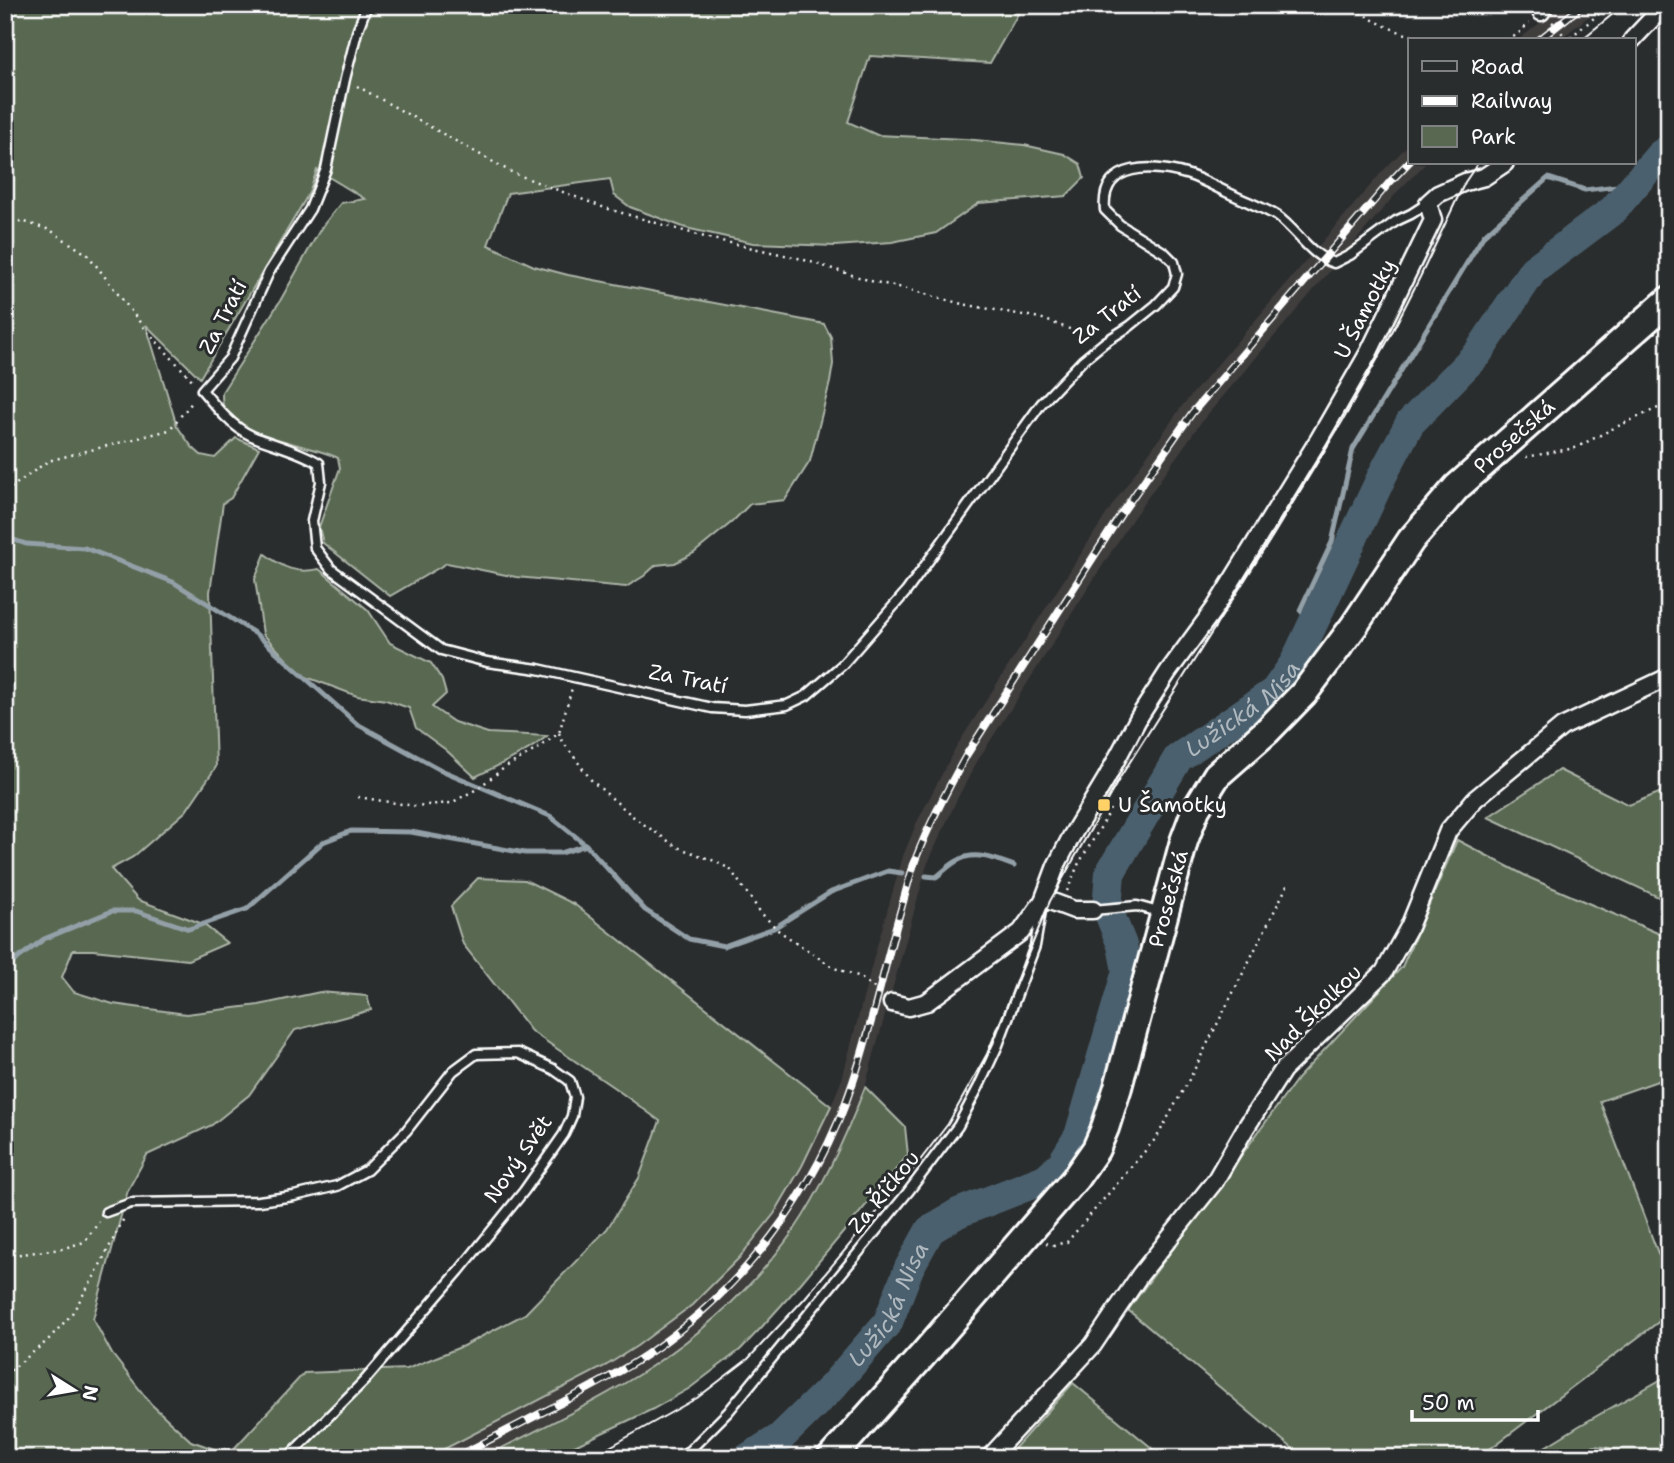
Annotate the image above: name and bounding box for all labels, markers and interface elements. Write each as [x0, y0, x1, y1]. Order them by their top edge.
legend [1408, 38, 1636, 164]
text: Road [1471, 53, 1524, 81]
text: Railway [1471, 87, 1553, 115]
text: Park [1471, 123, 1516, 151]
street label: U Šamotky [1327, 254, 1402, 364]
street label: Za Tratí [192, 275, 254, 359]
street label: Za Tratí [1067, 279, 1147, 351]
street label: Prosečská [1468, 393, 1561, 480]
water label: Lužická Nisa [1179, 654, 1307, 764]
street label: Za Tratí [646, 658, 730, 700]
place label: U Šamotky [1118, 790, 1227, 819]
marker: U Šamotky [1096, 797, 1112, 813]
street label: Prosečská [1142, 847, 1195, 951]
street label: Nad Školkou [1258, 958, 1368, 1068]
street label: Nový Svět [477, 1109, 559, 1209]
street label: Za Říčkou [841, 1144, 926, 1239]
water label: Lužická Nisa [841, 1236, 936, 1373]
north arrow [38, 1354, 108, 1424]
scale bar [1412, 1379, 1538, 1423]
text: N [76, 1383, 104, 1403]
text: 50 m [1422, 1389, 1475, 1417]

